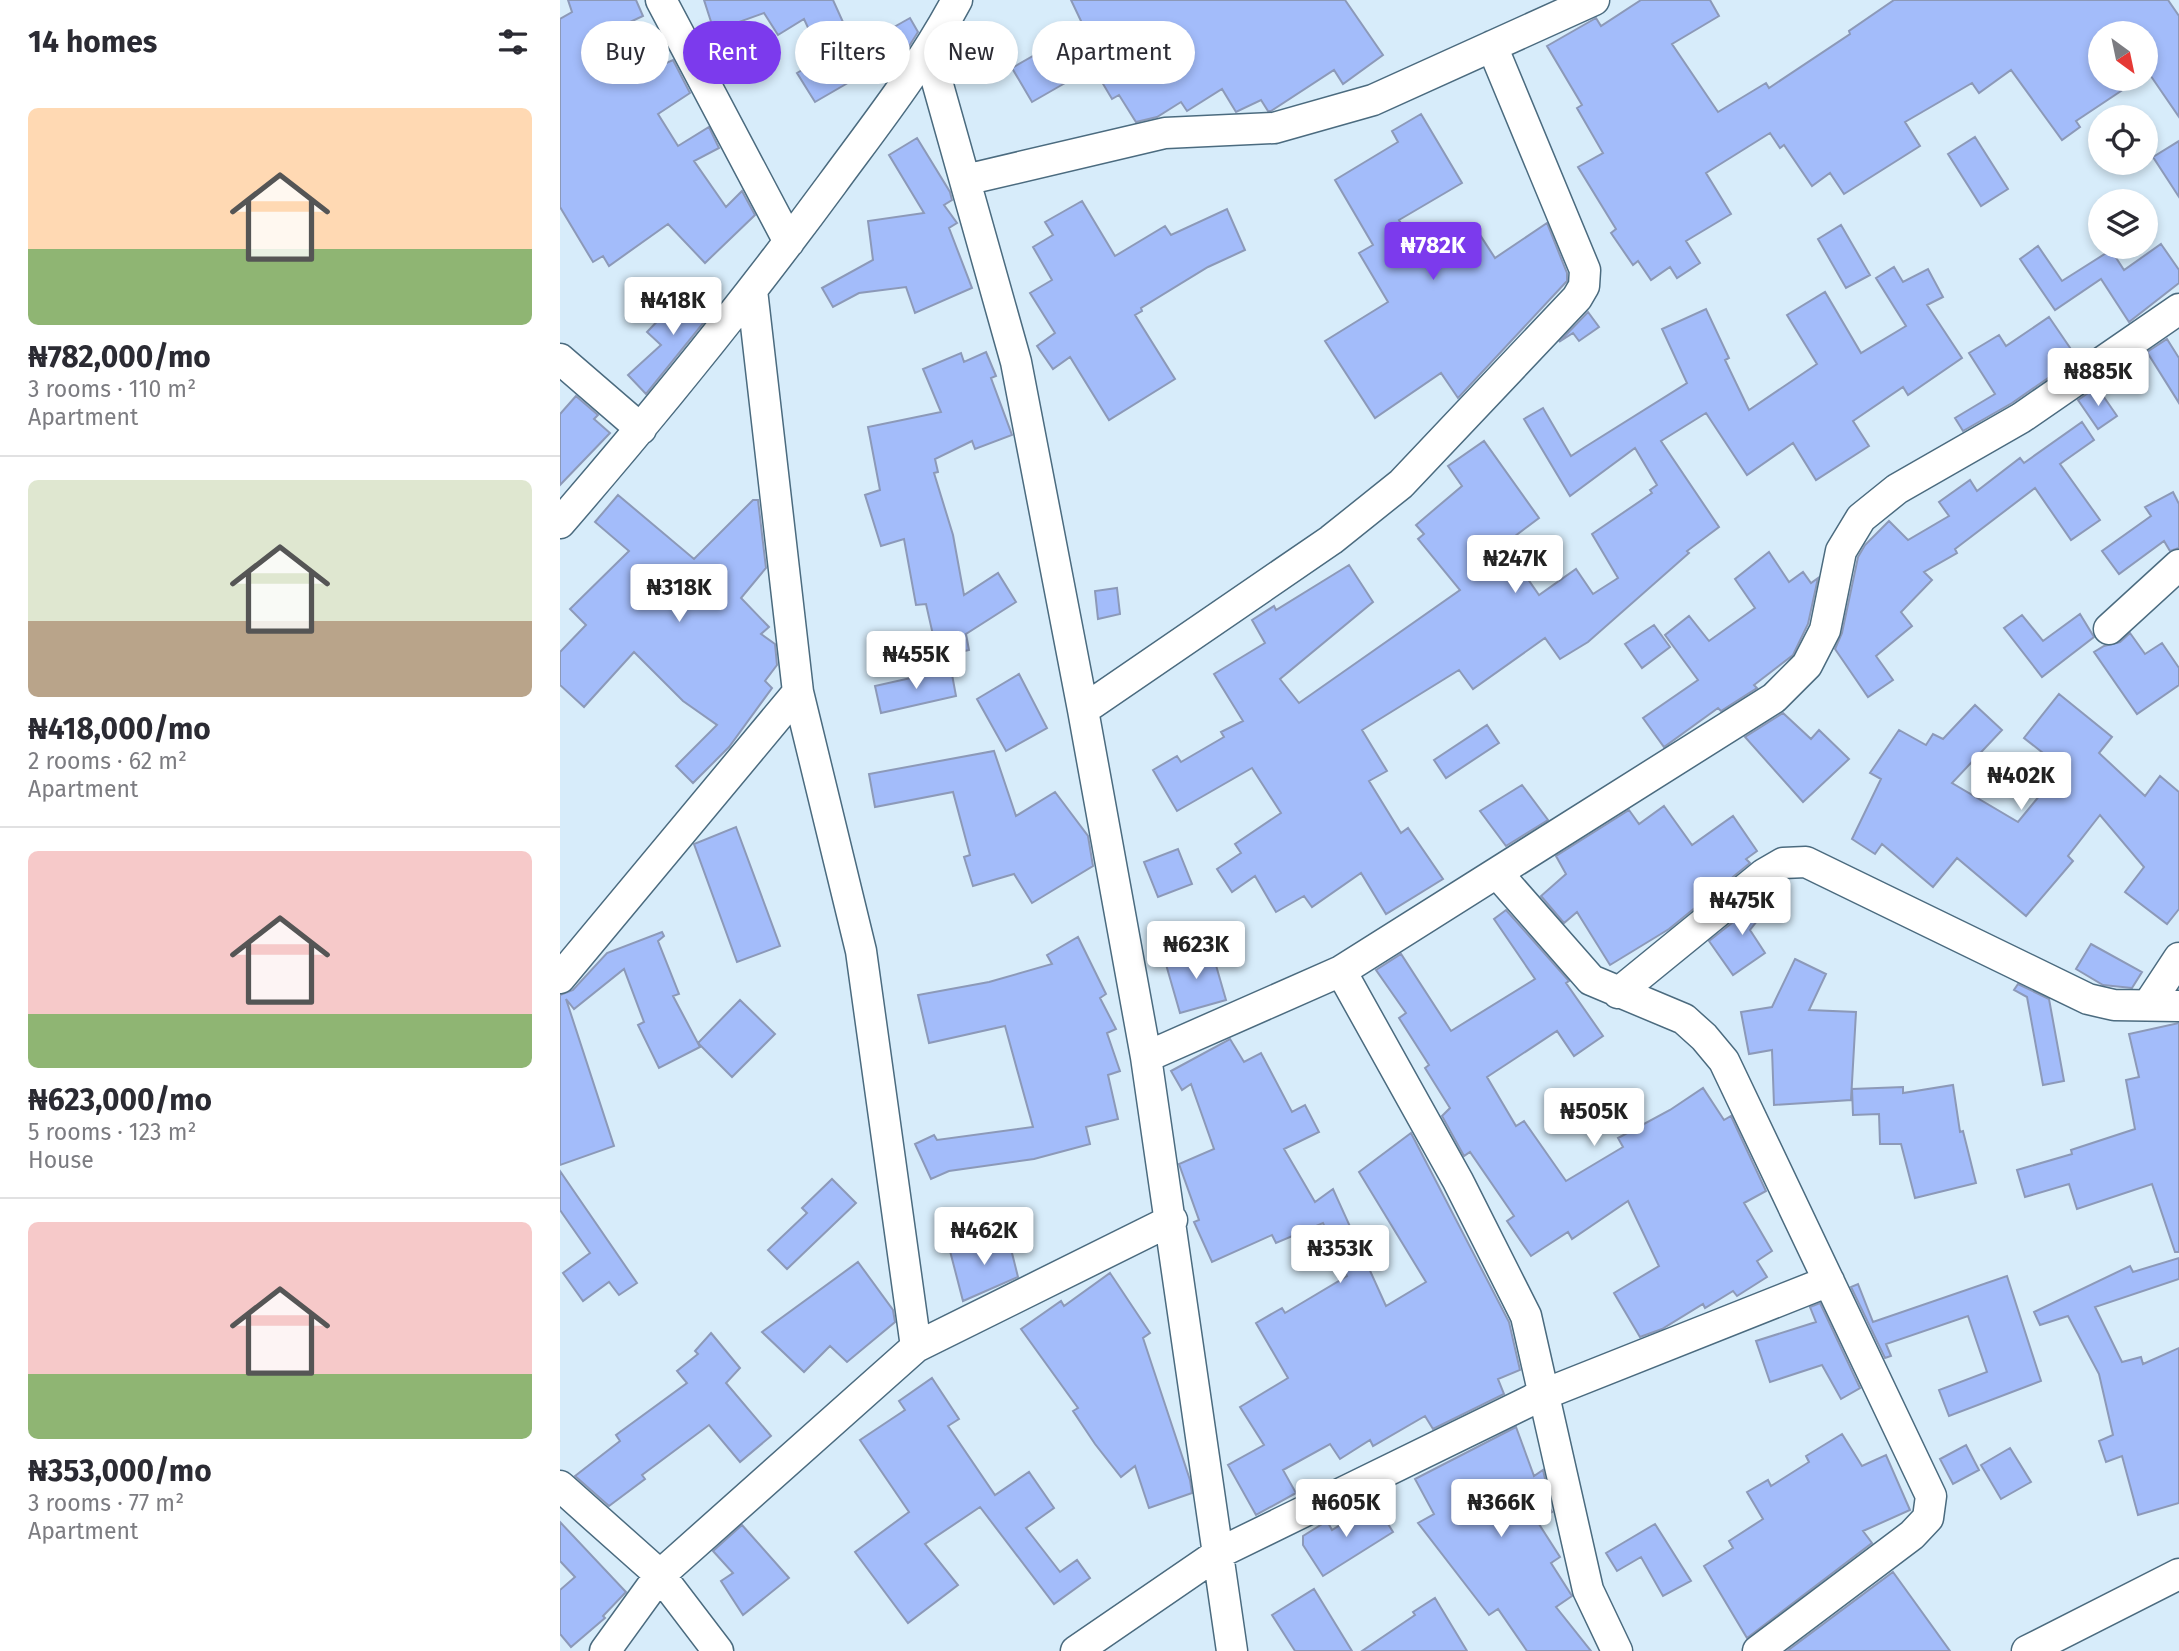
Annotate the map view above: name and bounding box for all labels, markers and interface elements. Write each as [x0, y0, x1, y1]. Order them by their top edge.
chip: Buy [581, 21, 669, 84]
chip: Rent [683, 21, 781, 84]
chip: Filters [795, 21, 910, 84]
chip: New [924, 21, 1018, 84]
chip: Apartment [1032, 21, 1195, 84]
north arrow [2088, 21, 2158, 91]
map controls [2088, 21, 2158, 259]
icon: filters [494, 23, 532, 61]
text: 14 homes [28, 24, 157, 60]
button: locate [2088, 105, 2158, 175]
icon: home [217, 154, 343, 280]
button: layers [2088, 189, 2158, 259]
pin: ₦782K [1384, 222, 1482, 282]
text: ₦782K [1400, 231, 1466, 259]
pin: ₦418K [624, 278, 722, 337]
text: ₦418K [640, 286, 706, 314]
text: ₦782,000/mo [28, 339, 211, 375]
pin: ₦885K [2049, 348, 2147, 408]
text: ₦885K [2064, 357, 2132, 385]
text: 3 rooms · 110 m² [28, 375, 196, 403]
text: Apartment [28, 403, 138, 431]
icon: home [217, 526, 343, 652]
pin: ₦247K [1466, 536, 1564, 595]
text: ₦247K [1483, 544, 1547, 572]
pin: ₦318K [630, 564, 728, 624]
text: ₦318K [646, 573, 712, 601]
pin: ₦455K [867, 632, 965, 691]
text: ₦455K [883, 640, 949, 668]
text: ₦418,000/mo [28, 711, 211, 747]
text: 2 rooms · 62 m² [28, 747, 187, 775]
pin: ₦402K [1972, 752, 2070, 812]
text: ₦402K [1987, 761, 2055, 789]
text: Apartment [28, 775, 138, 803]
pin: ₦475K [1693, 878, 1791, 937]
text: ₦475K [1710, 886, 1774, 914]
icon: home [217, 897, 343, 1023]
pin: ₦623K [1147, 922, 1245, 981]
text: ₦623K [1163, 930, 1229, 958]
text: ₦623,000/mo [28, 1082, 212, 1118]
pin: ₦505K [1545, 1088, 1643, 1148]
text: ₦505K [1560, 1097, 1628, 1125]
text: 5 rooms · 123 m² [28, 1118, 196, 1146]
text: House [28, 1146, 94, 1174]
pin: ₦462K [935, 1208, 1033, 1267]
text: ₦462K [950, 1216, 1018, 1244]
pin: ₦353K [1291, 1226, 1389, 1285]
text: ₦353K [1307, 1234, 1373, 1262]
icon: home [217, 1268, 343, 1394]
text: ₦353,000/mo [28, 1453, 212, 1489]
pin: ₦605K [1297, 1480, 1395, 1539]
pin: ₦366K [1452, 1480, 1550, 1539]
text: ₦605K [1312, 1488, 1380, 1516]
text: ₦366K [1467, 1488, 1535, 1516]
text: 3 rooms · 77 m² [28, 1489, 184, 1517]
text: Apartment [28, 1517, 138, 1545]

